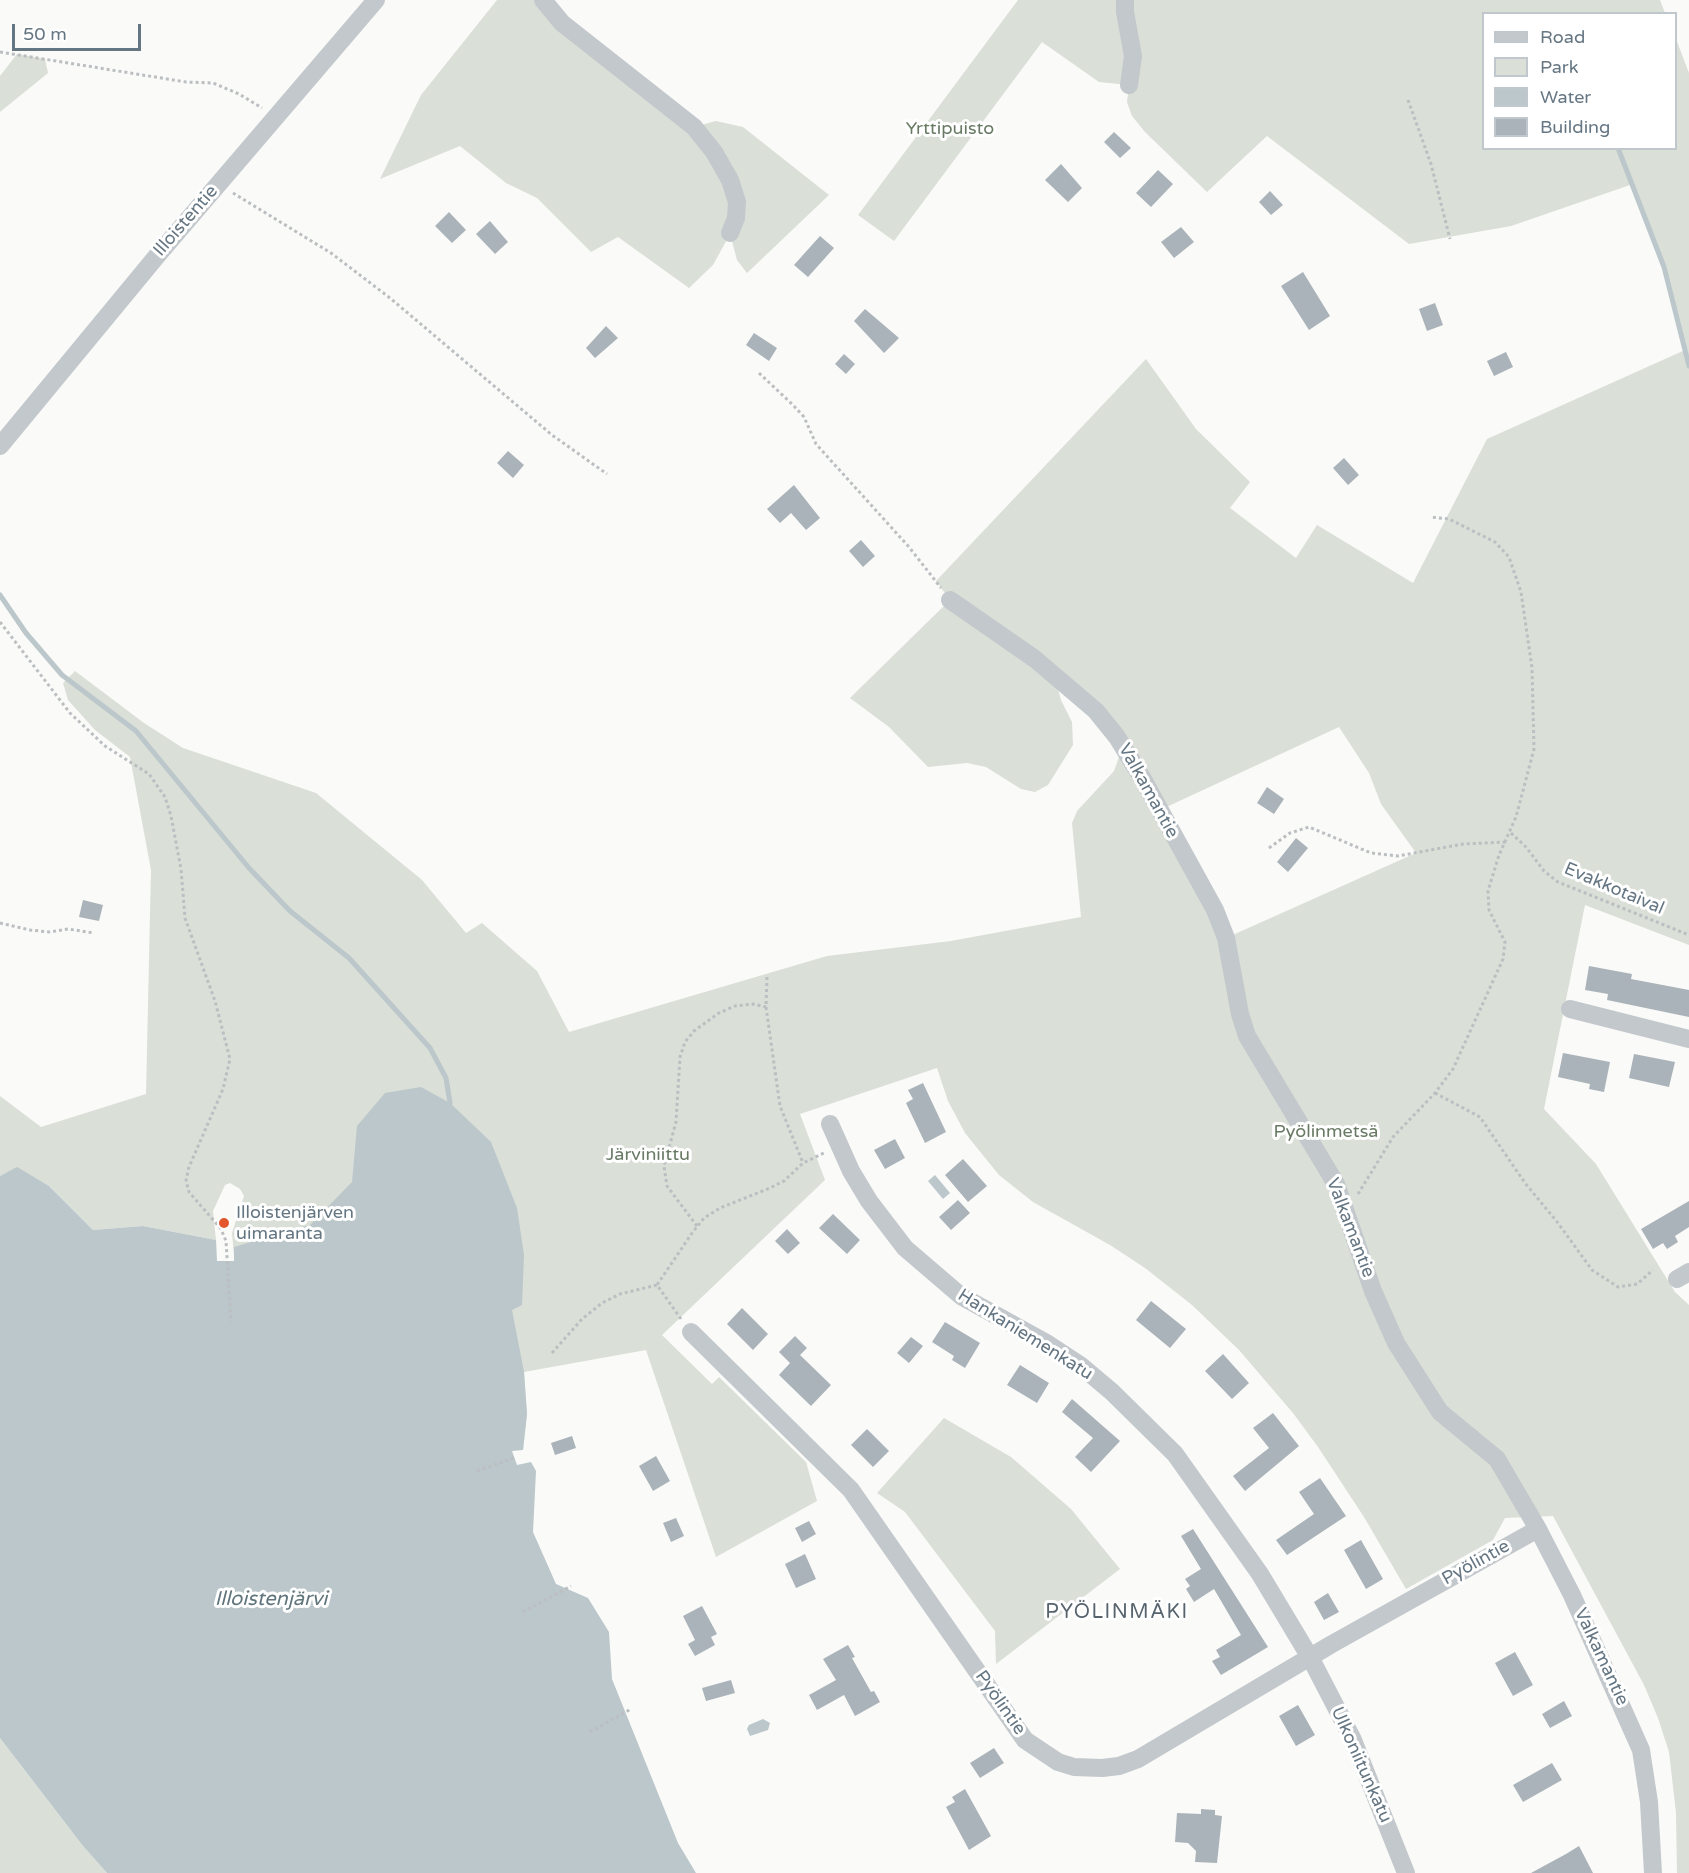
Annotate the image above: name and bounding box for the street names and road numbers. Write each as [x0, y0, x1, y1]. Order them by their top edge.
street label: Illoistentie [149, 181, 223, 261]
street label: Valkamantie [1113, 740, 1183, 842]
street label: Evakkotaival [1561, 858, 1667, 920]
street label: Valkamantie [1321, 1175, 1379, 1281]
street label: Hankaniemenkatu [954, 1285, 1096, 1385]
street label: Pyölintie [1438, 1536, 1514, 1590]
street label: Valkamantie [1569, 1605, 1633, 1709]
street label: Pyölintie [970, 1667, 1030, 1739]
street label: Ulkoniitunkatu [1326, 1704, 1396, 1826]

